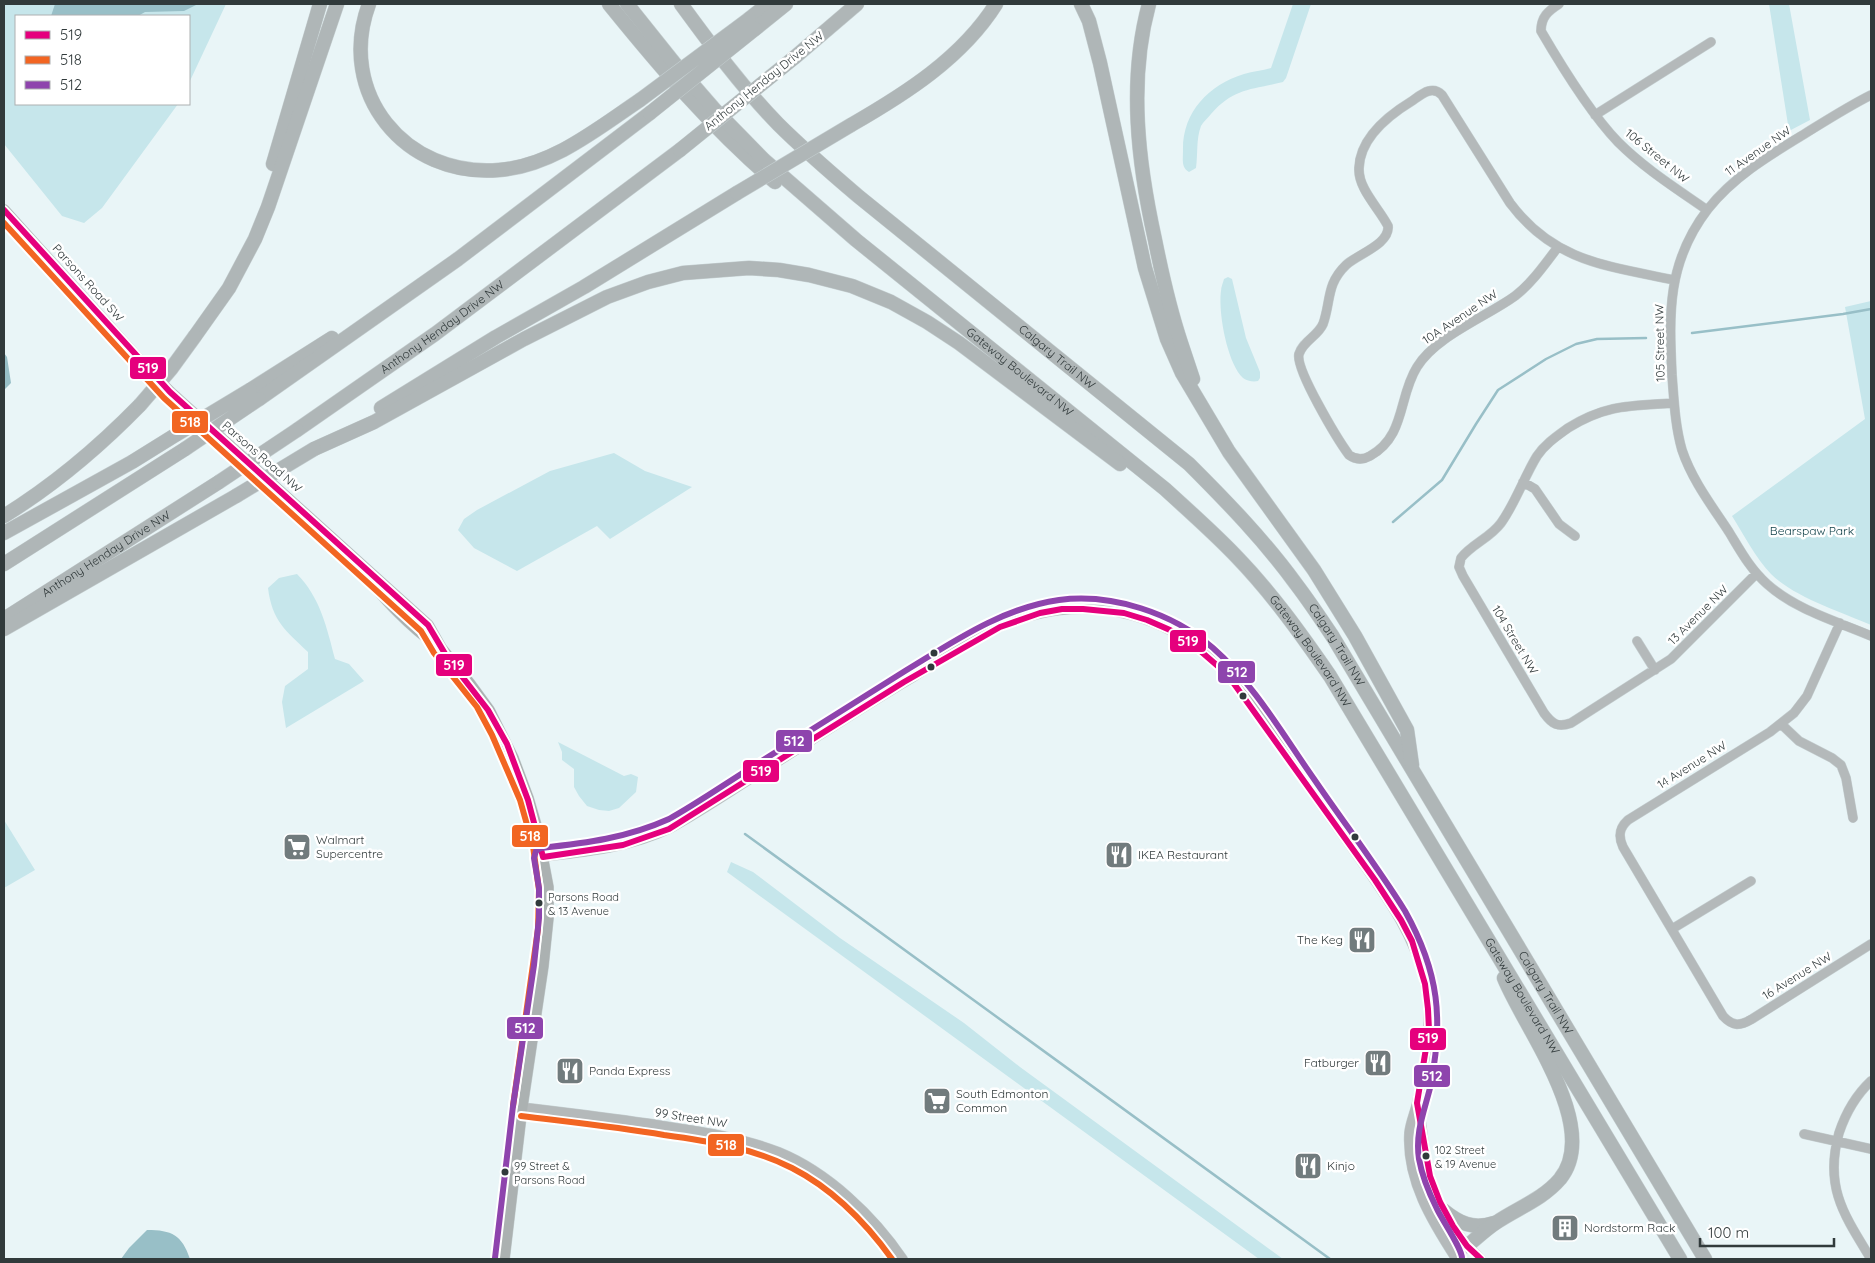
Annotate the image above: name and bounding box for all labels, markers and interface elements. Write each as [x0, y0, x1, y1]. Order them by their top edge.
legend [15, 15, 190, 105]
text: 519 [60, 25, 82, 44]
street label: Anthony Henday Drive NW [701, 28, 827, 133]
text: 518 [60, 50, 82, 69]
text: 512 [60, 75, 82, 94]
street label: 11 Avenue NW [1722, 122, 1794, 179]
street label: 106 Street NW [1622, 125, 1693, 186]
street label: Parsons Road SW [50, 241, 127, 325]
street label: Anthony Henday Drive NW [377, 277, 507, 377]
street label: 10A Avenue NW [1419, 286, 1500, 347]
street label: 105 Street NW [1651, 304, 1668, 382]
street label: Calgary Trail NW [1016, 321, 1099, 392]
street label: Gateway Boulevard NW [963, 324, 1077, 419]
line badge: 519 [129, 356, 167, 380]
text: 519 [137, 359, 159, 377]
line badge: 518 [171, 410, 209, 434]
text: 518 [179, 413, 201, 431]
street label: Parsons Road NW [219, 418, 306, 496]
street label: Anthony Henday Drive NW [39, 507, 173, 600]
park label: Bearspaw Park [1770, 523, 1854, 538]
street label: 13 Avenue NW [1665, 581, 1731, 648]
street label: Gateway Boulevard NW [1266, 592, 1355, 710]
street label: Calgary Trail NW [1305, 600, 1369, 689]
street label: 104 Street NW [1489, 603, 1542, 677]
line badge: 519 [1169, 629, 1207, 653]
text: 519 [1177, 632, 1199, 650]
unlabelled marker [929, 648, 939, 658]
line badge: 519 [435, 653, 473, 677]
text: 519 [443, 656, 465, 674]
line badge: 512 [1217, 660, 1256, 684]
unlabelled marker [926, 662, 936, 672]
text: 512 [1226, 663, 1248, 681]
unlabelled marker [1238, 691, 1248, 701]
line badge: 512 [775, 729, 813, 753]
text: 512 [783, 732, 805, 750]
street label: 14 Avenue NW [1654, 737, 1729, 792]
line badge: 519 [742, 759, 780, 783]
text: 519 [750, 762, 772, 780]
line badge: 518 [511, 824, 549, 848]
text: 518 [519, 827, 541, 845]
supermarket icon: Walmart Supercentre [282, 832, 312, 862]
place label: Walmart Supercentre [316, 832, 383, 861]
unlabelled marker [1350, 832, 1360, 842]
restaurant icon: IKEA Restaurant [1104, 840, 1134, 870]
place label: IKEA Restaurant [1138, 847, 1228, 862]
place label: Parsons Road & 13 Avenue [548, 890, 619, 918]
marker: Parsons Road & 13 Avenue [534, 898, 544, 908]
restaurant icon: The Keg [1347, 925, 1377, 955]
place label: The Keg [1297, 932, 1343, 947]
street label: Gateway Boulevard NW [1482, 935, 1563, 1057]
street label: Calgary Trail NW [1515, 948, 1577, 1037]
street label: 16 Avenue NW [1759, 948, 1834, 1003]
line badge: 512 [506, 1016, 544, 1040]
text: 512 [514, 1019, 536, 1037]
line badge: 519 [1409, 1027, 1447, 1051]
text: 519 [1417, 1029, 1439, 1047]
restaurant icon: Fatburger [1363, 1048, 1393, 1078]
place label: Fatburger [1304, 1055, 1359, 1070]
restaurant icon: Panda Express [555, 1056, 585, 1086]
place label: Panda Express [589, 1063, 671, 1078]
line badge: 512 [1413, 1064, 1451, 1088]
text: 512 [1421, 1067, 1443, 1085]
supermarket icon: South Edmonton Common [922, 1086, 952, 1116]
place label: South Edmonton Common [956, 1086, 1048, 1115]
street label: 99 Street NW [654, 1104, 729, 1131]
line badge: 518 [707, 1133, 745, 1157]
text: 518 [715, 1136, 737, 1154]
place label: 102 Street & 19 Avenue [1435, 1143, 1496, 1171]
restaurant icon: Kinjo [1293, 1151, 1323, 1181]
marker: 102 Street & 19 Avenue [1421, 1151, 1431, 1161]
place label: Kinjo [1327, 1158, 1355, 1173]
place label: 99 Street & Parsons Road [514, 1159, 585, 1187]
marker: 99 Street & Parsons Road [500, 1167, 510, 1177]
building icon: Nordstorm Rack [1550, 1213, 1580, 1243]
scale bar [1700, 1216, 1834, 1248]
place label: Nordstorm Rack [1584, 1220, 1675, 1235]
text: 100 m [1708, 1223, 1749, 1242]

